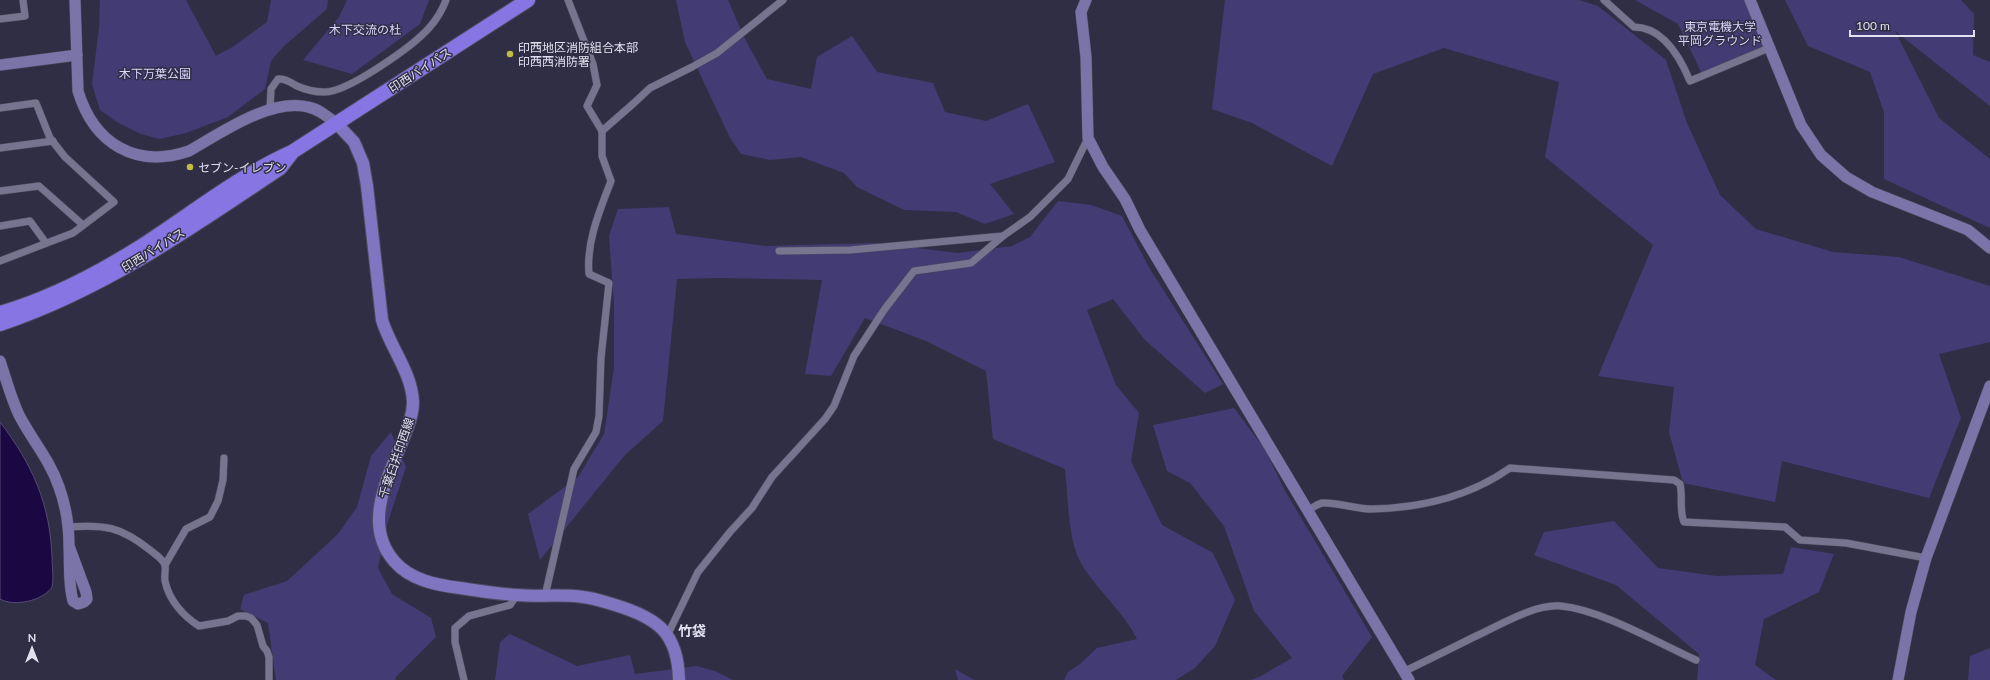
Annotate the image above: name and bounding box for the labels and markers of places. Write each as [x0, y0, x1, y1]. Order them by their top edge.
place label: 印西地区消防組合本部 印西西消防署 [518, 40, 638, 69]
marker: 印西地区消防組合本部 印西西消防署 [505, 49, 515, 59]
place label: セブン-イレブン [198, 160, 286, 175]
marker: セブン-イレブン [185, 162, 195, 172]

